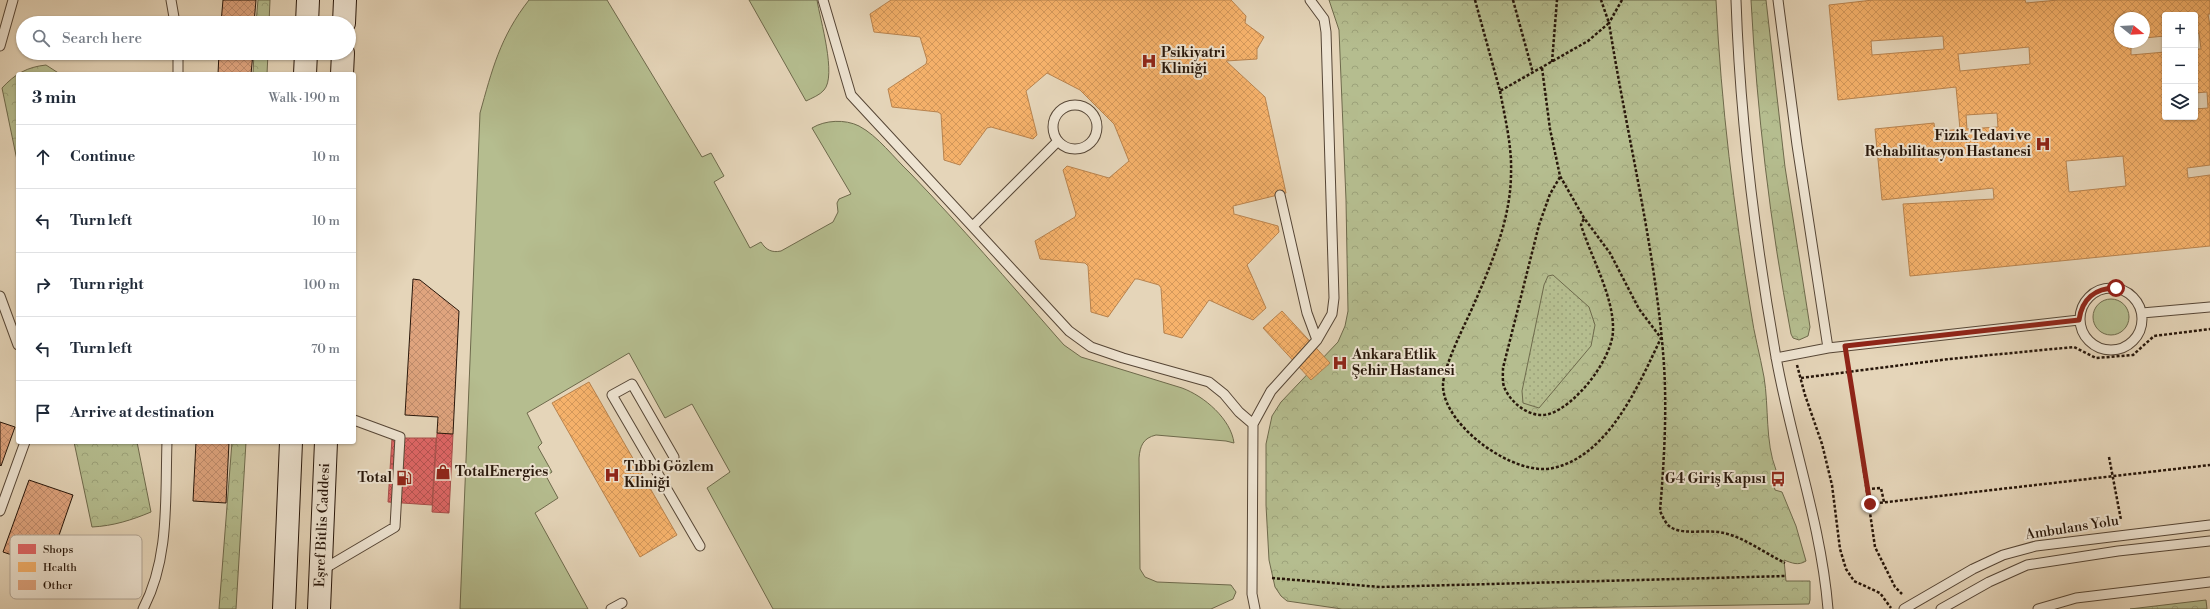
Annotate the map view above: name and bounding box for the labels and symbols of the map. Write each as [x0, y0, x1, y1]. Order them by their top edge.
north arrow [2114, 12, 2150, 48]
place label: Psikiyatri Kliniği [1161, 44, 1226, 78]
hospital icon: Psikiyatri Kliniği [1140, 52, 1158, 70]
place label: Fizik Tedavi ve Rehabilitasyon Hastanesi [1865, 127, 2032, 161]
hospital icon: Fizik Tedavi ve Rehabilitasyon Hastanesi [2034, 135, 2052, 153]
route start [2107, 279, 2125, 297]
place label: Ankara Etlik Şehir Hastanesi [1351, 346, 1455, 380]
hospital icon: Ankara Etlik Şehir Hastanesi [1331, 354, 1349, 372]
place label: Tıbbi Gözlem Kliniği [624, 458, 714, 492]
street label: Eşref Bitlis Caddesi [311, 462, 334, 588]
shop icon: TotalEnergies [434, 463, 452, 481]
place label: TotalEnergies [455, 463, 548, 481]
hospital icon: Tıbbi Gözlem Kliniği [603, 466, 621, 484]
place label: Total [358, 469, 392, 487]
fuel station icon: Total [395, 469, 413, 487]
place label: G4 Giriş Kapısı [1665, 470, 1767, 488]
bus stop icon: G4 Giriş Kapısı [1769, 470, 1787, 488]
route end [1861, 495, 1879, 513]
street label: Ambulans Yolu [2023, 512, 2120, 544]
legend [10, 535, 142, 599]
text: Shops [43, 543, 73, 557]
text: Health [43, 561, 77, 575]
text: Other [43, 579, 73, 593]

